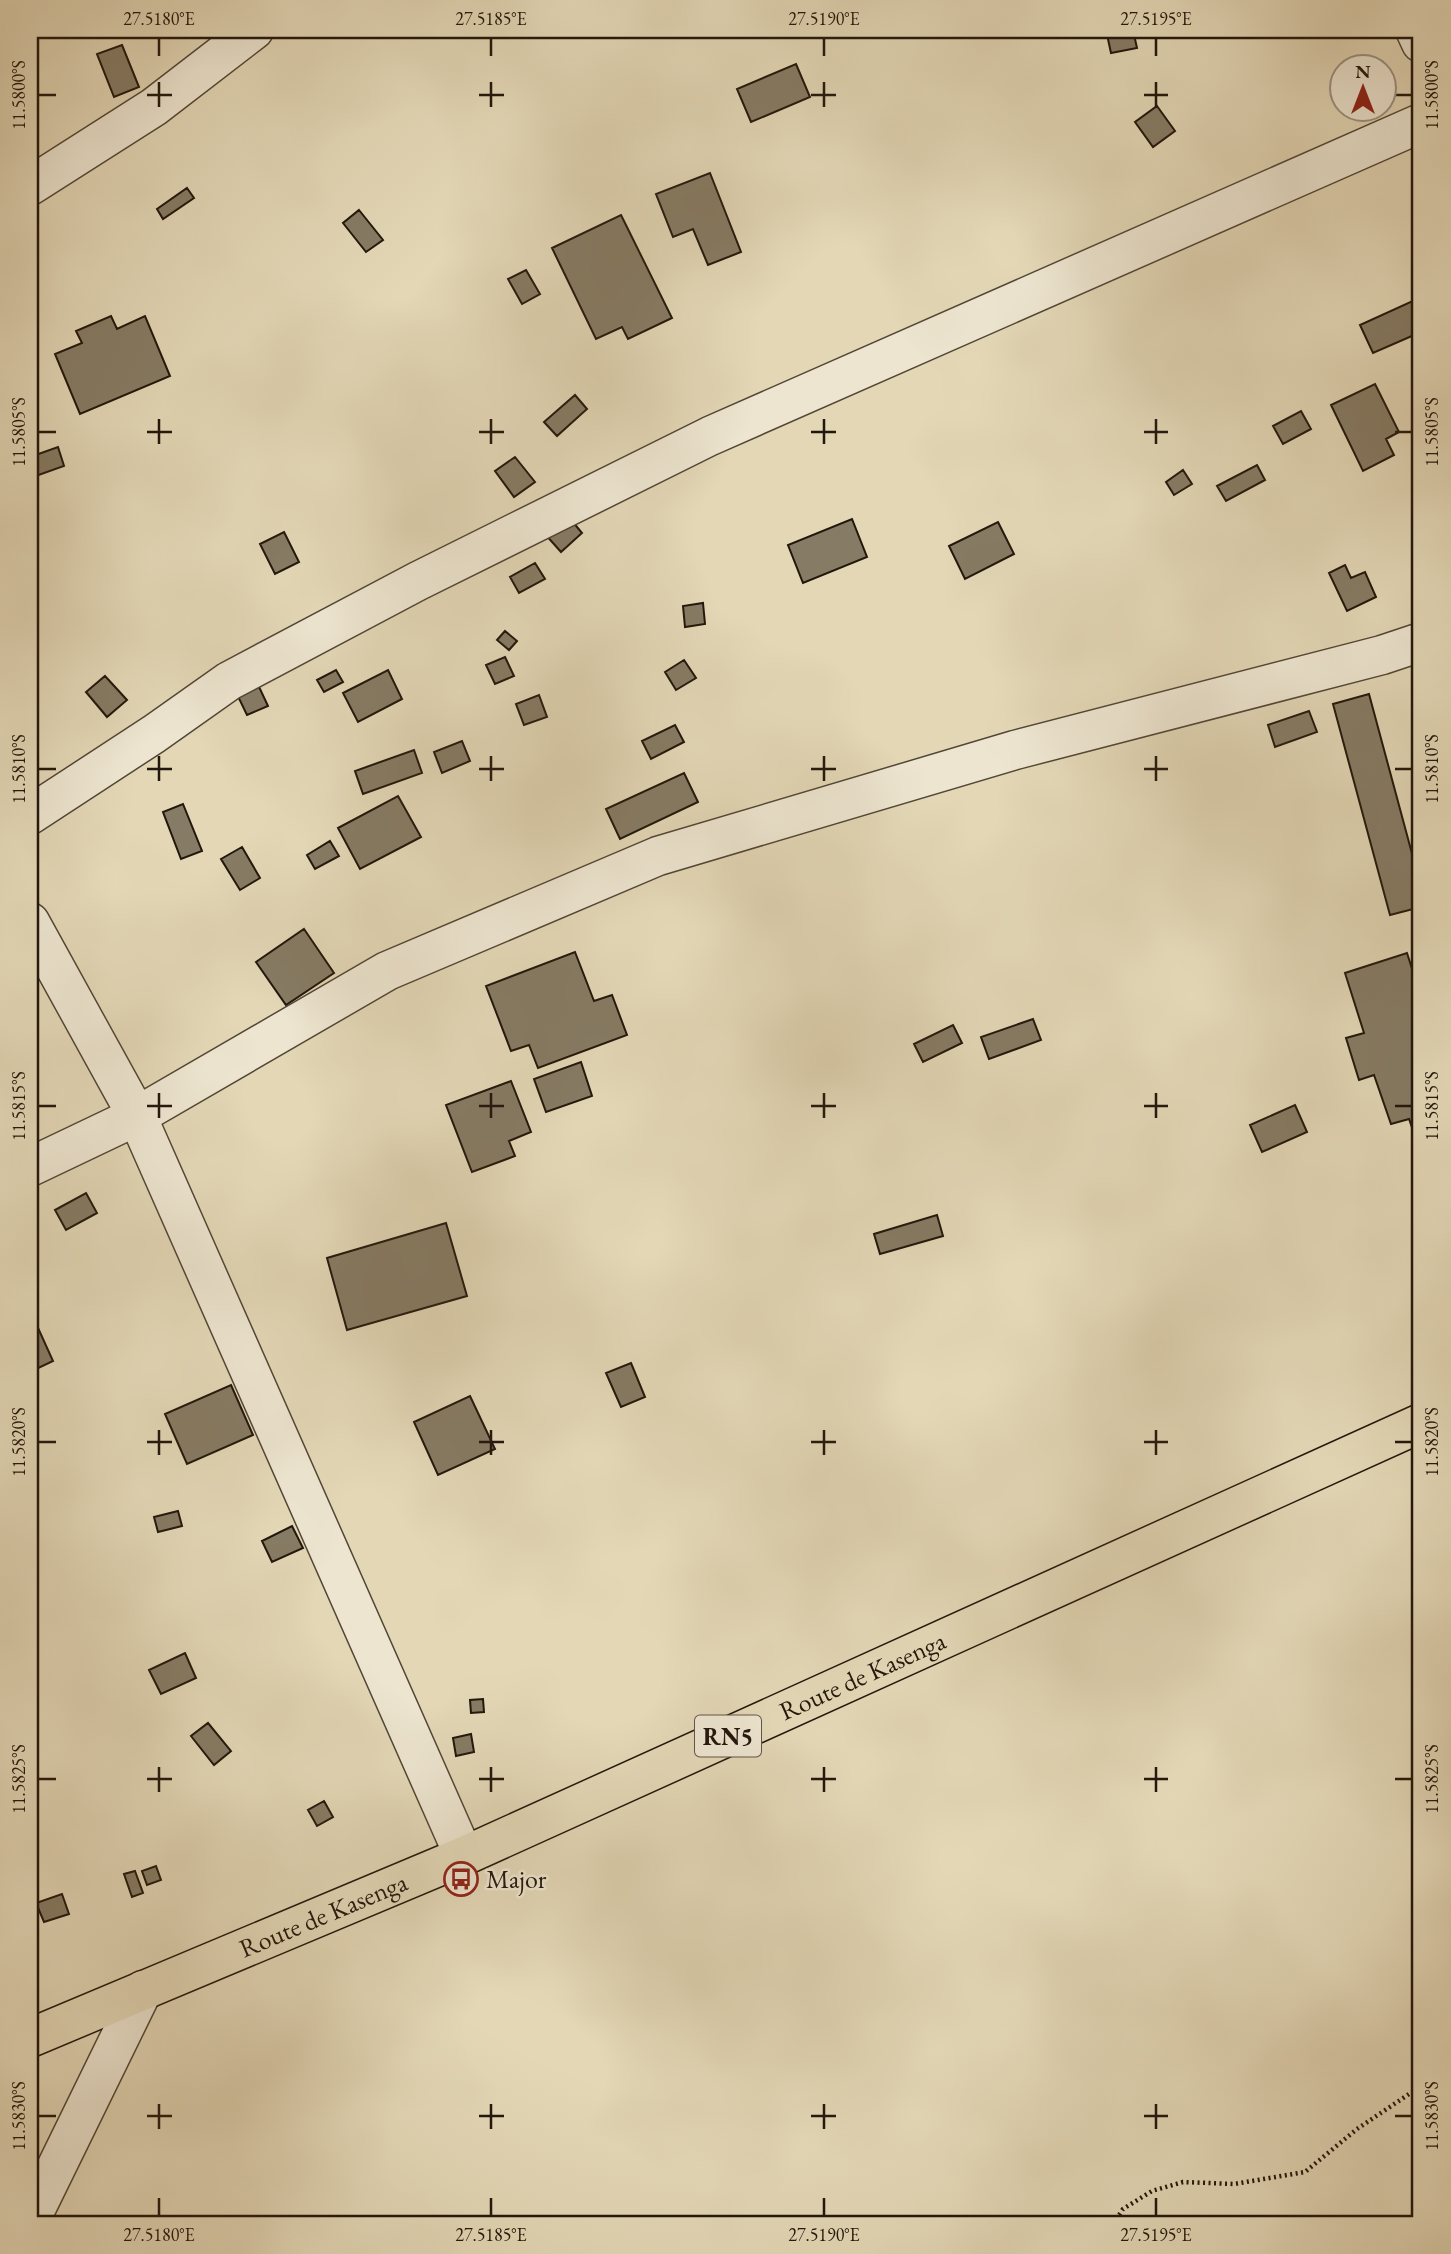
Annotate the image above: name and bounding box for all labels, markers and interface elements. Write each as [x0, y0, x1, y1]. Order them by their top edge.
text: 27.5180°E [123, 7, 195, 30]
text: 27.5185°E [455, 7, 527, 30]
text: 27.5190°E [788, 7, 860, 30]
text: 27.5195°E [1120, 7, 1192, 30]
north arrow [1328, 52, 1398, 122]
text: N [1355, 59, 1371, 84]
text: 11.5800°S [7, 60, 30, 130]
text: 11.5800°S [1420, 60, 1443, 130]
text: 11.5805°S [7, 397, 30, 467]
text: 11.5805°S [1420, 397, 1443, 467]
text: 11.5810°S [7, 734, 30, 804]
text: 11.5810°S [1420, 734, 1443, 804]
text: 11.5815°S [7, 1071, 30, 1141]
text: 11.5815°S [1420, 1071, 1443, 1141]
text: 11.5820°S [7, 1407, 30, 1477]
text: 11.5820°S [1420, 1407, 1443, 1477]
street label: Route de Kasenga [774, 1623, 952, 1728]
road number: RN5 [695, 1716, 761, 1756]
text: 11.5825°S [7, 1744, 30, 1814]
text: 11.5825°S [1420, 1744, 1443, 1814]
bus stop icon: Major [442, 1860, 480, 1898]
place label: Major [486, 1862, 547, 1896]
street label: Route de Kasenga [234, 1864, 413, 1965]
text: 11.5830°S [7, 2081, 30, 2151]
text: 11.5830°S [1420, 2081, 1443, 2151]
text: 27.5180°E [123, 2223, 195, 2246]
text: 27.5185°E [455, 2223, 527, 2246]
text: 27.5190°E [788, 2223, 860, 2246]
text: 27.5195°E [1120, 2223, 1192, 2246]

